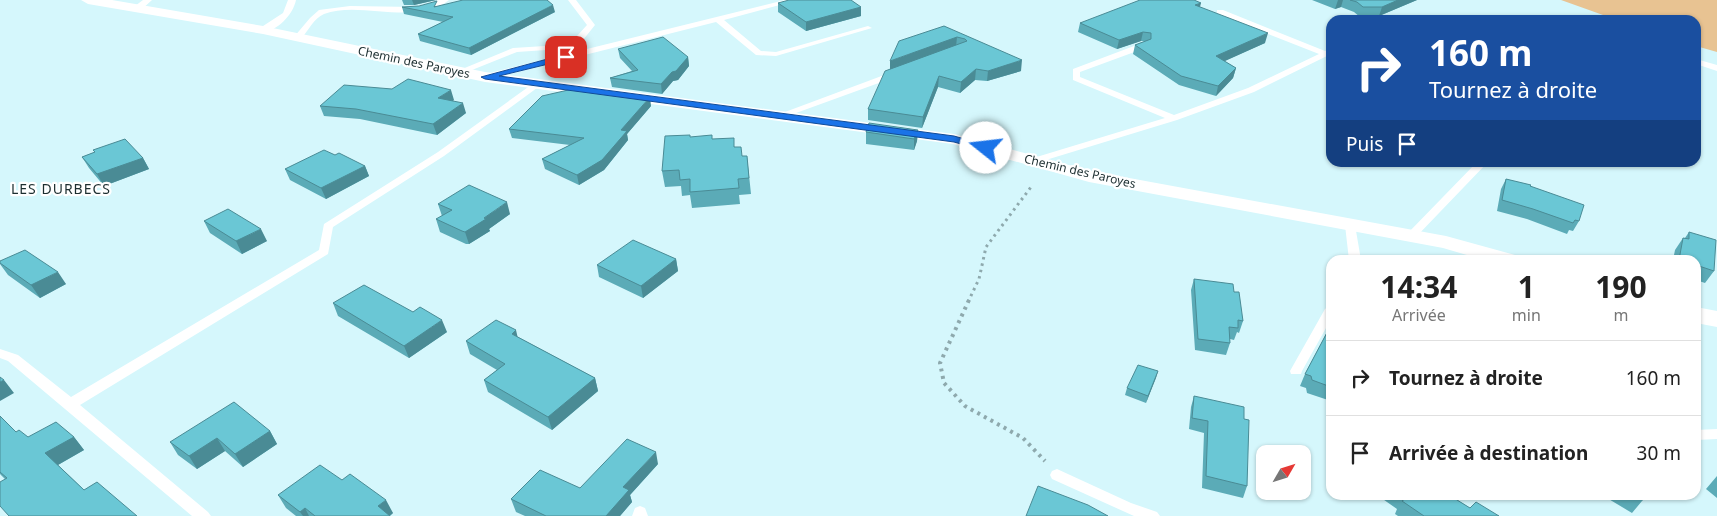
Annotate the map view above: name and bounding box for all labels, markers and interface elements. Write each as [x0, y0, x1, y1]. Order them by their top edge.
text: 160 m [1429, 29, 1532, 76]
icon: right [1346, 35, 1411, 100]
pin [545, 36, 587, 78]
street label: Chemin des Paroyes [356, 42, 472, 82]
icon: arrive [552, 43, 580, 71]
text: Tournez à droite [1429, 74, 1597, 104]
position arrow [959, 121, 1011, 173]
icon: arrive [1393, 130, 1421, 158]
text: Puis [1346, 131, 1383, 157]
street label: Chemin des Paroyes [1023, 150, 1138, 192]
district label: LES DURBECS [11, 179, 111, 198]
text: 14:34 [1380, 266, 1457, 307]
text: 1 [1518, 266, 1535, 307]
text: 190 [1595, 266, 1647, 307]
text: Arrivée [1392, 304, 1446, 326]
text: min [1512, 304, 1541, 326]
text: m [1613, 304, 1628, 326]
icon: right [1346, 364, 1374, 392]
text: Tournez à droite [1389, 365, 1543, 391]
text: 160 m [1626, 365, 1681, 391]
icon: arrive [1346, 439, 1374, 467]
text: Arrivée à destination [1389, 440, 1588, 466]
text: 30 m [1637, 440, 1681, 466]
north arrow [1256, 445, 1311, 500]
map controls [1256, 445, 1311, 500]

